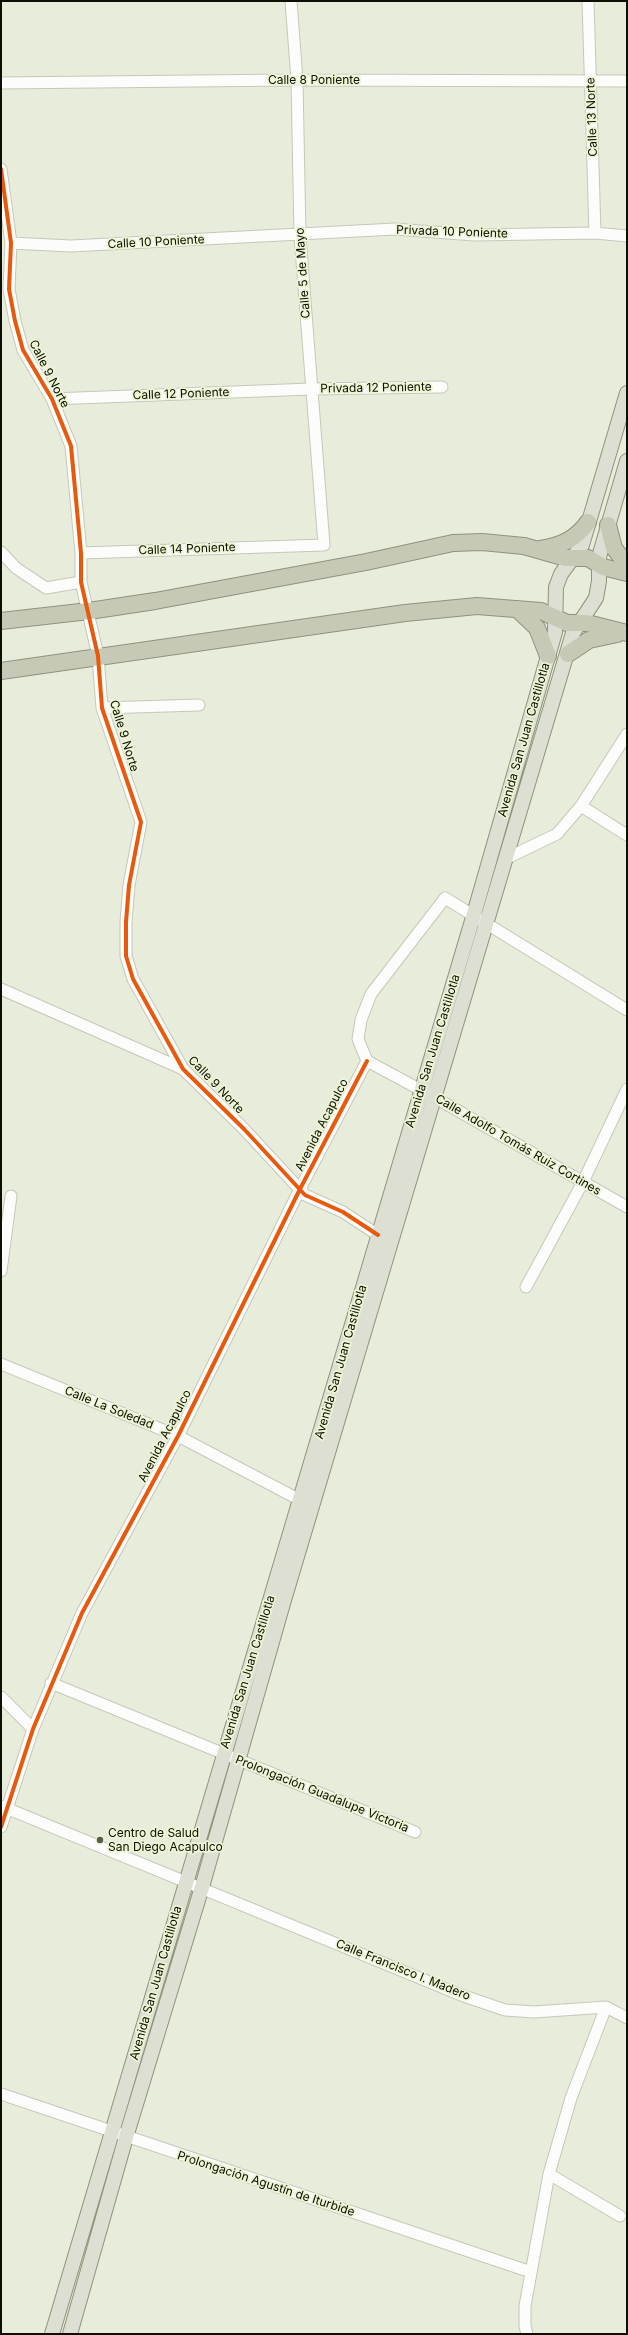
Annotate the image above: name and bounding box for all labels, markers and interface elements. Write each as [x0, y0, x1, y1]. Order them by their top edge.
street label: Calle 8 Poniente [268, 73, 360, 87]
street label: Calle 13 Norte [583, 77, 601, 157]
street label: Privada 10 Poniente [396, 223, 508, 241]
street label: Calle 5 de Mayo [293, 227, 313, 319]
street label: Calle 10 Poniente [107, 232, 205, 252]
street label: Calle 9 Norte [26, 338, 72, 410]
street label: Privada 12 Poniente [320, 380, 432, 396]
street label: Calle 12 Poniente [132, 385, 230, 403]
street label: Calle 14 Poniente [138, 540, 236, 558]
street label: Avenida San Juan Castillotla [495, 661, 553, 819]
street label: Calle 9 Norte [106, 698, 142, 774]
street label: Avenida San Juan Castillotla [403, 973, 463, 1129]
street label: Calle 9 Norte [185, 1053, 247, 1117]
street label: Avenida Acapulco [292, 1076, 352, 1174]
street label: Calle Adolfo Tomás Ruiz Cortines [433, 1092, 603, 1198]
street label: Avenida San Juan Castillotla [312, 1283, 370, 1441]
street label: Calle La Soledad [62, 1384, 156, 1432]
street label: Avenida Acapulco [135, 1387, 195, 1485]
street label: Avenida San Juan Castillotla [218, 1594, 278, 1750]
street label: Prolongación Guadalupe Victoria [233, 1753, 411, 1835]
place label: Centro de Salud San Diego Acapulco [108, 1826, 223, 1854]
marker: Centro de Salud San Diego Acapulco [95, 1835, 105, 1845]
street label: Avenida San Juan Castillotla [127, 1904, 185, 2062]
street label: Calle Francisco I. Madero [334, 1936, 472, 2004]
street label: Prolongación Agustín de Iturbide [175, 2148, 357, 2220]

